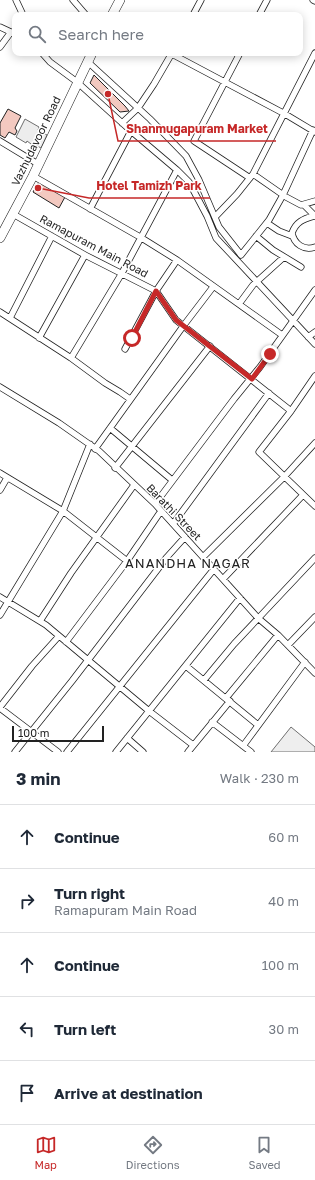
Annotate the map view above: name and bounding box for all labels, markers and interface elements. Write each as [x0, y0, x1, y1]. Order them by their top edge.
search box [12, 12, 303, 56]
icon: search [26, 23, 48, 45]
text: Search here [58, 25, 144, 43]
street label: Vazhudavoor Road [8, 94, 63, 188]
callout: Shanmugapuram Market [118, 117, 276, 141]
text: Shanmugapuram Market [126, 121, 268, 136]
callout: Hotel Tamizh Park [89, 174, 210, 198]
text: Hotel Tamizh Park [96, 178, 202, 193]
street label: Ramapuram Main Road [38, 211, 151, 280]
route start [123, 329, 141, 347]
route end [261, 345, 279, 363]
street label: Barathi Street [144, 481, 204, 543]
district label: ANANDHA NAGAR [125, 555, 251, 571]
scale bar [12, 724, 104, 743]
text: 100 m [18, 726, 49, 739]
text: 3 min [16, 768, 60, 789]
text: Walk · 230 m [220, 770, 299, 786]
icon: ahead [16, 826, 38, 848]
text: Continue [54, 828, 120, 846]
text: 60 m [268, 829, 299, 845]
text: Turn right [54, 884, 125, 902]
icon: right [16, 890, 38, 912]
text: 40 m [268, 893, 299, 909]
text: Ramapuram Main Road [54, 902, 197, 918]
icon: ahead [16, 954, 38, 976]
text: Continue [54, 956, 120, 974]
text: 100 m [262, 957, 299, 973]
icon: left [16, 1018, 38, 1040]
text: Turn left [54, 1020, 116, 1038]
text: 30 m [269, 1021, 299, 1037]
icon: arrive [16, 1082, 38, 1104]
text: Arrive at destination [54, 1084, 203, 1102]
tab: Map [34, 1134, 57, 1171]
tab: Directions [126, 1134, 180, 1171]
tab: Saved [248, 1134, 281, 1171]

